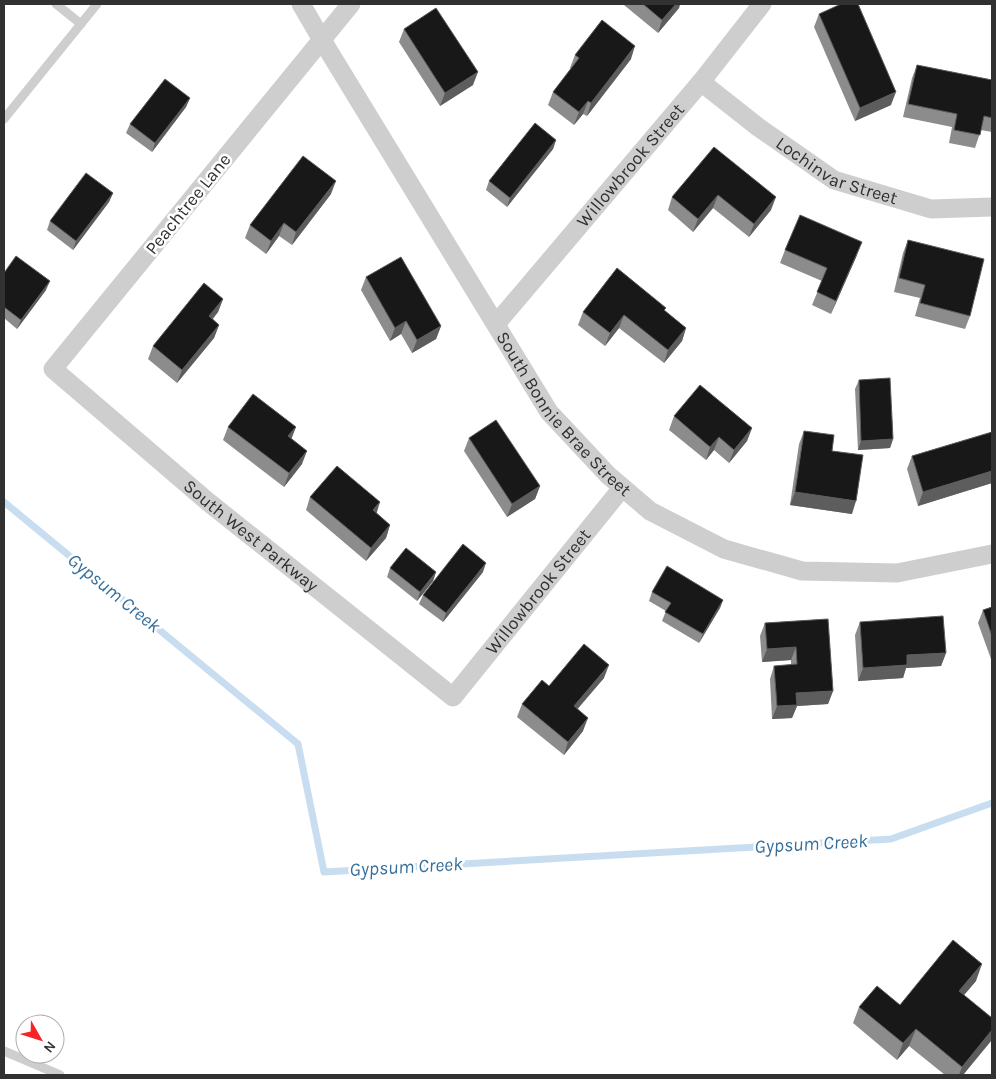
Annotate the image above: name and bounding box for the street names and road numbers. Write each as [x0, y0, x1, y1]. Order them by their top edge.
street label: Willowbrook Street [572, 99, 689, 232]
street label: Lochinvar Street [772, 132, 900, 209]
street label: Peachtree Lane [141, 149, 235, 259]
street label: South Bonnie Brae Street [491, 327, 636, 501]
street label: South West Parkway [179, 475, 323, 597]
street label: Willowbrook Street [481, 524, 596, 659]

